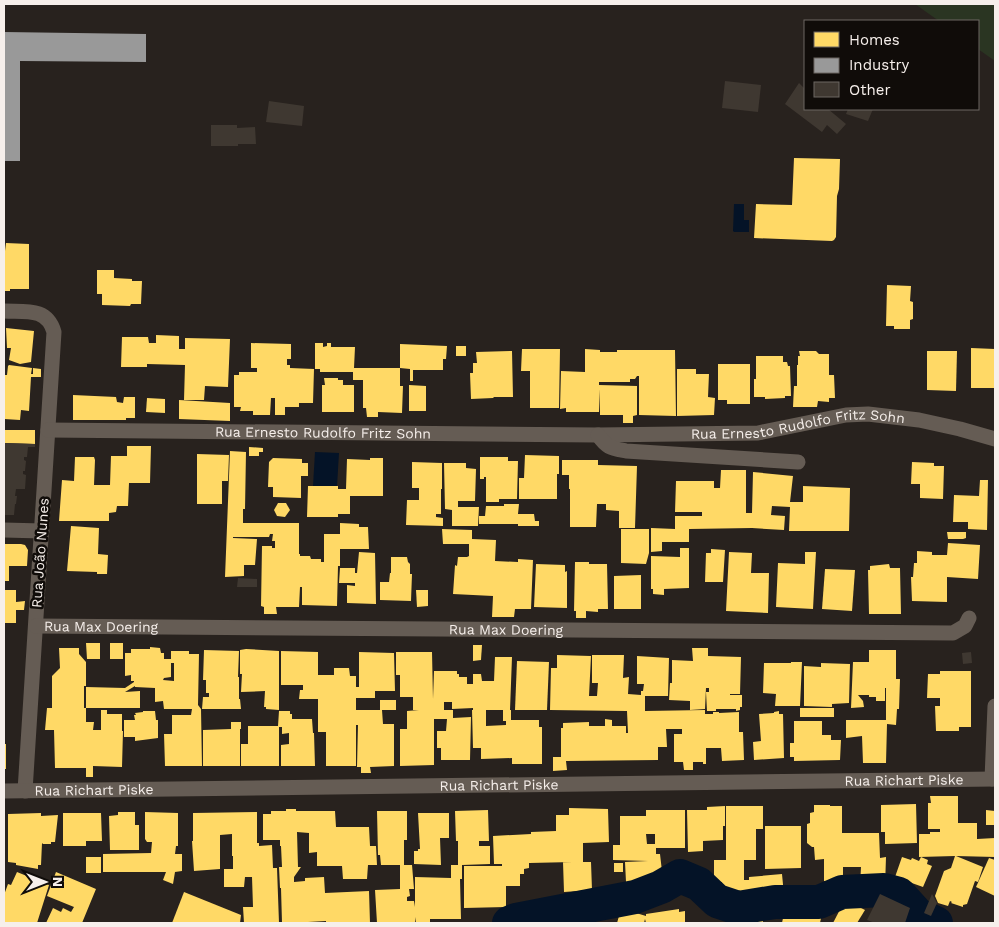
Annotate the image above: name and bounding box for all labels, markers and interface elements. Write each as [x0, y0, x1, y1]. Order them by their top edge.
legend [804, 20, 979, 110]
text: Homes [849, 31, 900, 49]
text: Industry [849, 56, 910, 74]
text: Other [849, 81, 891, 99]
street label: Rua Ernesto Rudolfo Fritz Sohn [691, 406, 906, 442]
street label: Rua Ernesto Rudolfo Fritz Sohn [215, 424, 431, 441]
street label: Rua João Nunes [28, 498, 52, 608]
street label: Rua Max Doering [44, 618, 159, 635]
street label: Rua Max Doering [449, 621, 564, 638]
street label: Rua Richart Piske [844, 771, 964, 789]
street label: Rua Richart Piske [439, 776, 559, 794]
street label: Rua Richart Piske [34, 781, 154, 799]
north arrow [20, 857, 70, 907]
text: N [50, 877, 66, 887]

